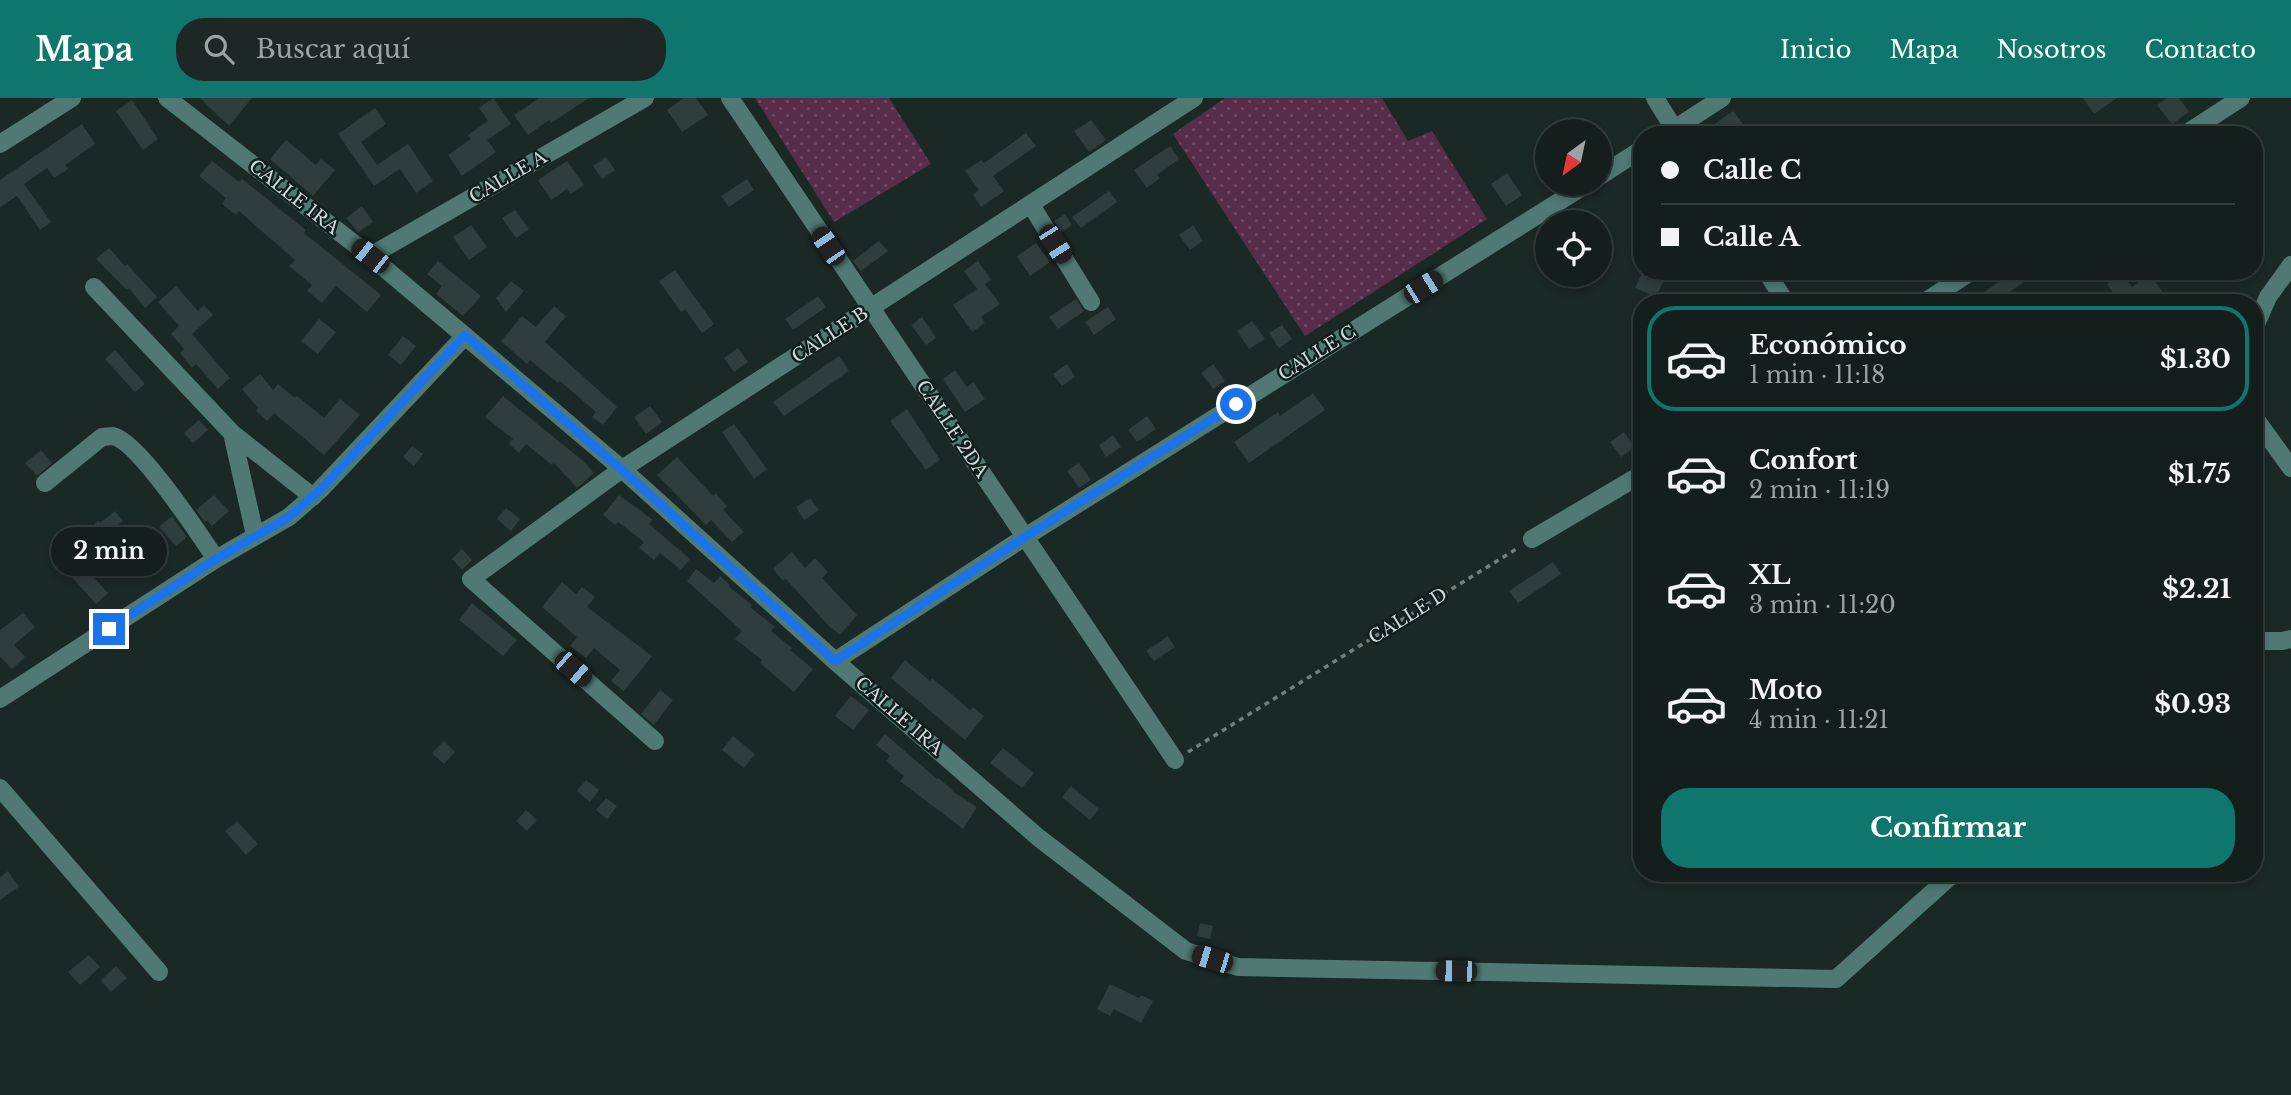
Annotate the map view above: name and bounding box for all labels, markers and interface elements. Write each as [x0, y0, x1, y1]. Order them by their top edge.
search box [176, 18, 666, 81]
text: Mapa [35, 29, 134, 70]
icon: search [200, 30, 238, 68]
text: Buscar aquí [256, 33, 410, 65]
text: Inicio [1780, 35, 1851, 64]
text: Mapa [1889, 35, 1958, 64]
text: Nosotros [1996, 35, 2107, 64]
text: Contacto [2145, 35, 2256, 64]
north arrow [1535, 119, 1612, 196]
map controls [1535, 119, 1612, 287]
street label: CALLE A [465, 145, 552, 208]
text: Calle C [1703, 154, 1801, 186]
street label: CALLE 1RA [244, 155, 345, 240]
button: locate [1535, 210, 1612, 287]
car [1035, 221, 1076, 267]
text: Calle A [1703, 221, 1800, 253]
car [808, 223, 849, 269]
car [347, 235, 394, 277]
car [1400, 267, 1447, 307]
street label: CALLE B [788, 302, 872, 368]
street label: CALLE C [1274, 321, 1360, 385]
icon: car [1665, 327, 1728, 390]
text: Económico [1749, 329, 1907, 361]
text: $1.30 [2160, 343, 2231, 375]
text: 1 min · 11:18 [1749, 361, 1885, 389]
street label: CALLE 2DA [911, 376, 993, 483]
route start [1220, 388, 1252, 420]
icon: car [1665, 442, 1728, 505]
text: Confort [1749, 444, 1858, 476]
text: $1.75 [2168, 458, 2231, 490]
text: 2 min · 11:19 [1749, 476, 1890, 504]
callout: 2 min [51, 528, 167, 576]
text: 2 min [73, 537, 145, 565]
icon: car [1665, 557, 1728, 620]
text: XL [1749, 559, 1791, 591]
text: $2.21 [2162, 573, 2231, 605]
street label: CALLE D [1365, 583, 1451, 649]
text: 3 min · 11:20 [1749, 591, 1896, 619]
route end [93, 613, 125, 645]
car [551, 647, 596, 691]
street label: CALLE 1RA [851, 672, 948, 761]
icon: car [1665, 672, 1728, 735]
text: Moto [1749, 674, 1822, 706]
text: $0.93 [2154, 688, 2231, 720]
text: 4 min · 11:21 [1749, 706, 1889, 734]
button: Confirmar [1661, 788, 2235, 868]
car [1189, 943, 1236, 975]
car [1435, 960, 1478, 982]

